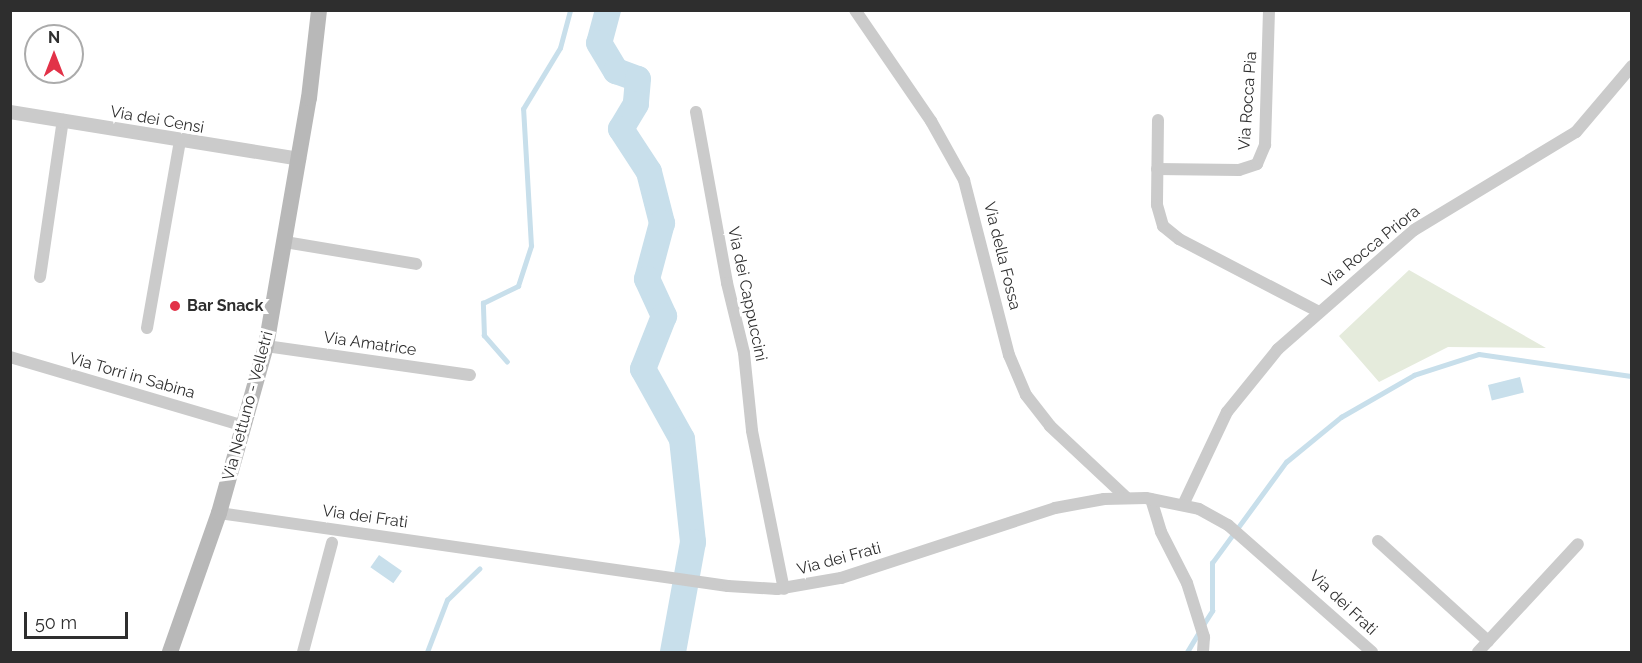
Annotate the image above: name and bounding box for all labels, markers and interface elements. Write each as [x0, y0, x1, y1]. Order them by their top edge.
north arrow [24, 24, 84, 84]
text: N [48, 28, 60, 47]
street label: Via Rocca Pia [1235, 51, 1261, 151]
street label: Via dei Censi [109, 102, 205, 138]
street label: Via della Fossa [979, 200, 1025, 312]
street label: Via Rocca Priora [1318, 202, 1424, 292]
street label: Via dei Cappuccini [723, 225, 771, 363]
place label: Bar Snack [187, 296, 264, 316]
marker: Bar Snack [168, 299, 182, 313]
street label: Via Amatrice [322, 328, 418, 360]
street label: Via Nettuno - Velletri [219, 329, 277, 483]
street label: Via Torri in Sabina [67, 349, 197, 403]
street label: Via dei Frati [321, 502, 409, 532]
street label: Via dei Frati [795, 539, 883, 579]
street label: Via dei Frati [1305, 567, 1381, 639]
scale bar [27, 600, 130, 638]
text: 50 m [35, 612, 77, 633]

